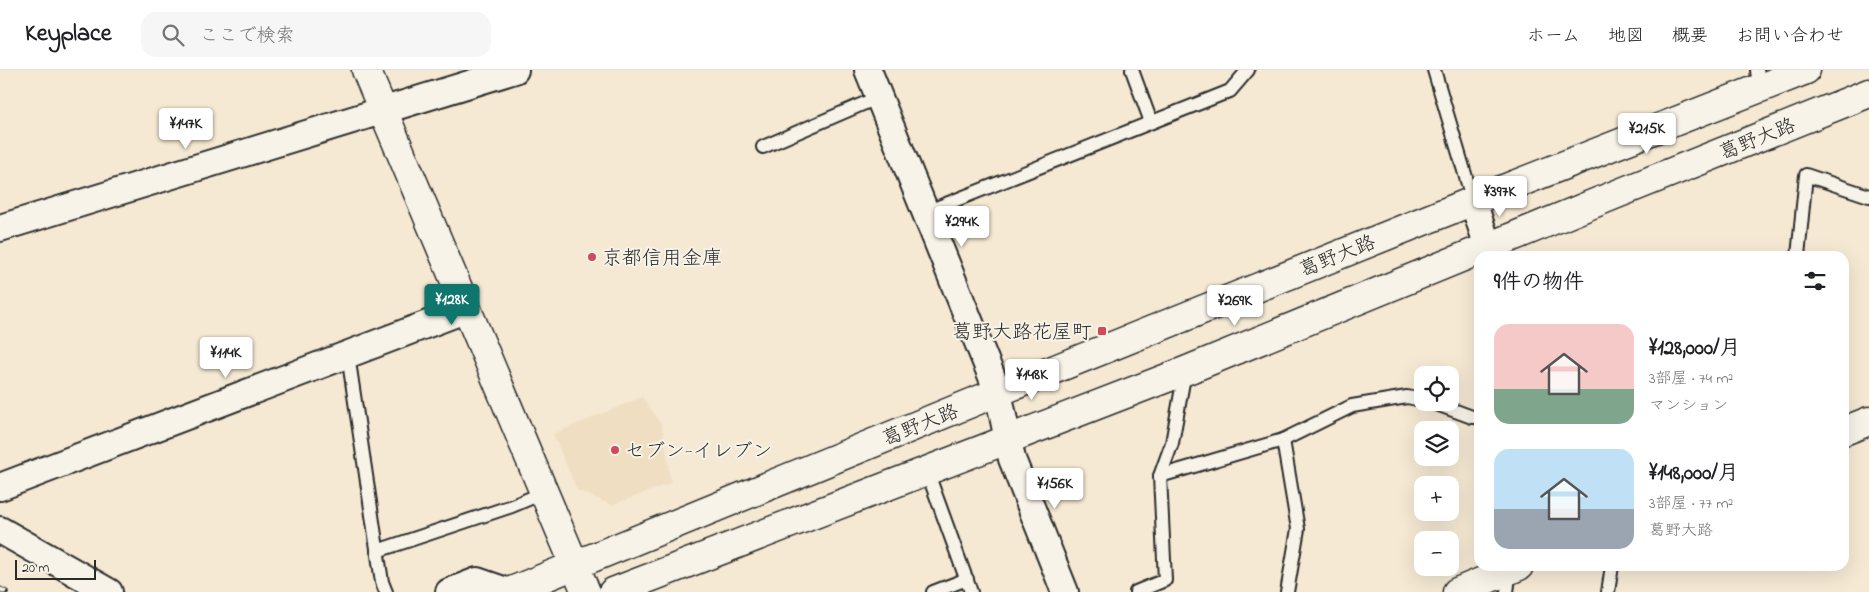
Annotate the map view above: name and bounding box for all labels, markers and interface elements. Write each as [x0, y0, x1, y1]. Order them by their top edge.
search box [141, 12, 491, 57]
text: Keyplace [25, 17, 111, 52]
icon: search [159, 21, 187, 49]
text: ここで検索 [199, 23, 295, 50]
text: ホーム [1527, 24, 1580, 50]
text: 地図 [1608, 24, 1644, 50]
text: 概要 [1672, 24, 1708, 50]
text: お問い合わせ [1736, 24, 1844, 50]
pin: ¥147K [151, 108, 221, 150]
text: ¥147K [170, 112, 202, 136]
pin: ¥215K [1612, 112, 1682, 155]
street label: 葛野大路 [1715, 112, 1800, 169]
text: ¥215K [1629, 117, 1665, 141]
pin: ¥397K [1465, 176, 1535, 218]
text: ¥397K [1484, 180, 1516, 204]
pin: ¥294K [927, 206, 997, 248]
text: ¥294K [945, 210, 979, 234]
street label: 葛野大路 [1295, 229, 1380, 286]
place label: 京都信用金庫 [602, 245, 722, 274]
marker: 京都信用金庫 [586, 251, 598, 263]
icon: filters [1801, 267, 1829, 295]
text: 9件の物件 [1494, 268, 1584, 298]
pin: ¥128K [417, 284, 487, 326]
pin: ¥269K [1200, 284, 1270, 327]
text: ¥128K [435, 288, 469, 312]
text: ¥269K [1218, 289, 1252, 313]
place label: 葛野大路花屋町 [952, 319, 1092, 348]
marker: 葛野大路花屋町 [1096, 325, 1108, 337]
text: ¥128,000/月 [1649, 334, 1741, 364]
pin: ¥114K [191, 336, 261, 379]
text: ¥114K [211, 341, 241, 365]
icon: home [1534, 344, 1594, 404]
pin: ¥148K [997, 358, 1067, 401]
text: ¥148K [1016, 363, 1048, 387]
map controls [1414, 366, 1459, 576]
button: locate [1414, 366, 1459, 411]
text: 3部屋 · 74 m² [1649, 367, 1733, 391]
text: マンション [1649, 394, 1728, 418]
street label: 葛野大路 [878, 398, 963, 455]
button: layers [1414, 421, 1459, 466]
place label: セブン-イレブン [625, 438, 773, 467]
marker: セブン-イレブン [609, 444, 621, 456]
text: ¥148,000/月 [1649, 459, 1739, 489]
pin: ¥156K [1020, 468, 1090, 510]
icon: home [1534, 469, 1594, 529]
text: ¥156K [1037, 472, 1073, 496]
button: + [1414, 476, 1459, 521]
text: 3部屋 · 77 m² [1649, 492, 1733, 516]
text: 葛野大路 [1649, 519, 1713, 543]
button: − [1414, 531, 1459, 576]
scale bar [15, 557, 96, 580]
text: 20 m [22, 558, 49, 579]

